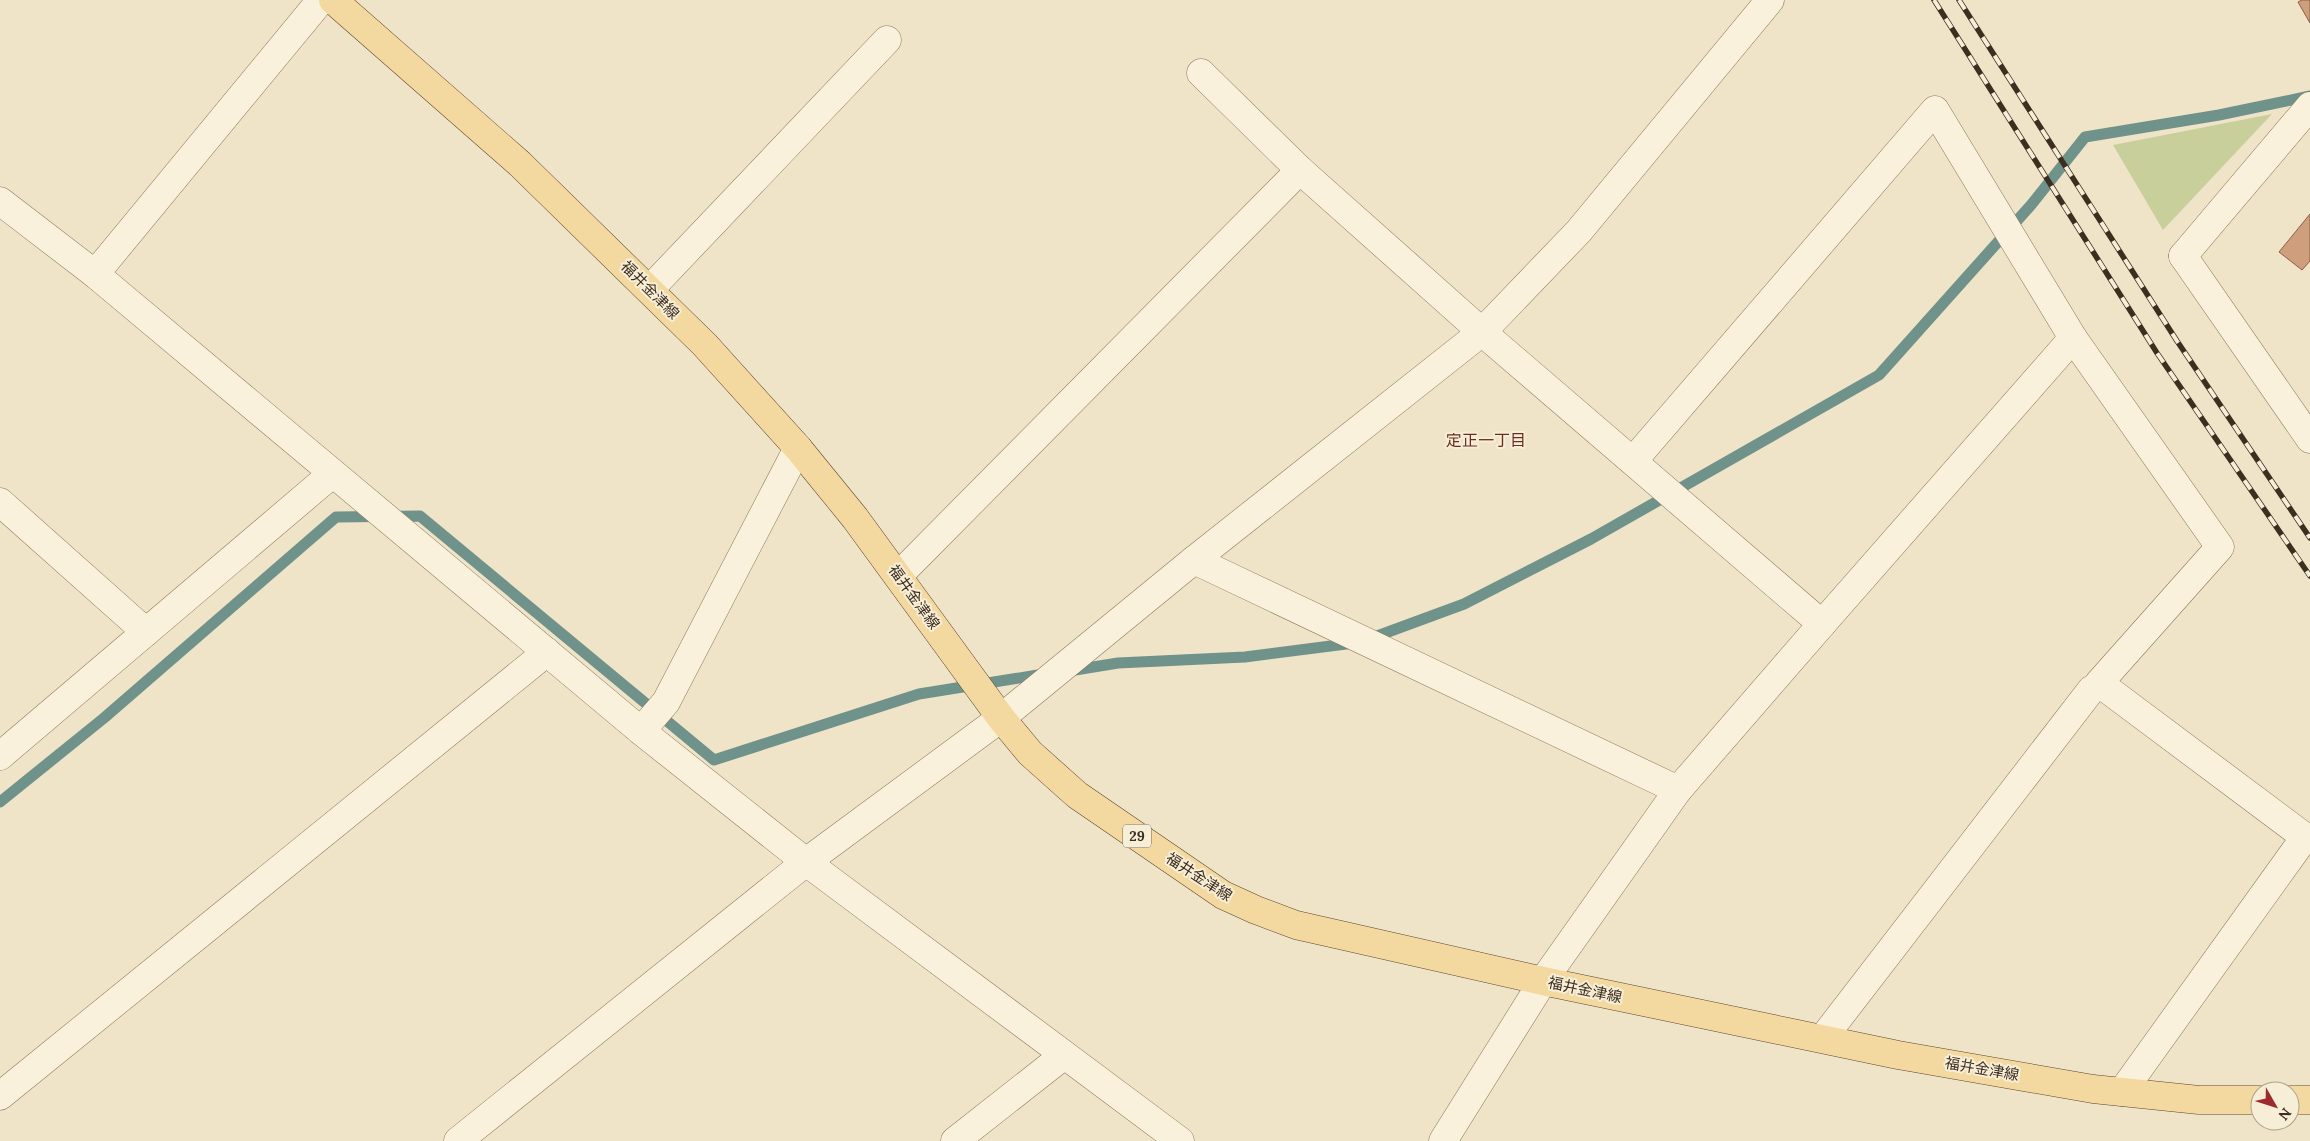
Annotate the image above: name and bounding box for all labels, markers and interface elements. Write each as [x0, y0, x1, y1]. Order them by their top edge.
street label: 福井金津線 [617, 256, 684, 323]
district label: 定正一丁目 [1446, 430, 1526, 450]
street label: 福井金津線 [885, 561, 944, 633]
road number: 29 [1123, 824, 1151, 848]
street label: 福井金津線 [1163, 848, 1236, 905]
street label: 福井金津線 [1546, 972, 1624, 1007]
street label: 福井金津線 [1943, 1053, 2021, 1084]
north arrow [2250, 1081, 2300, 1131]
text: N [2275, 1104, 2296, 1124]

